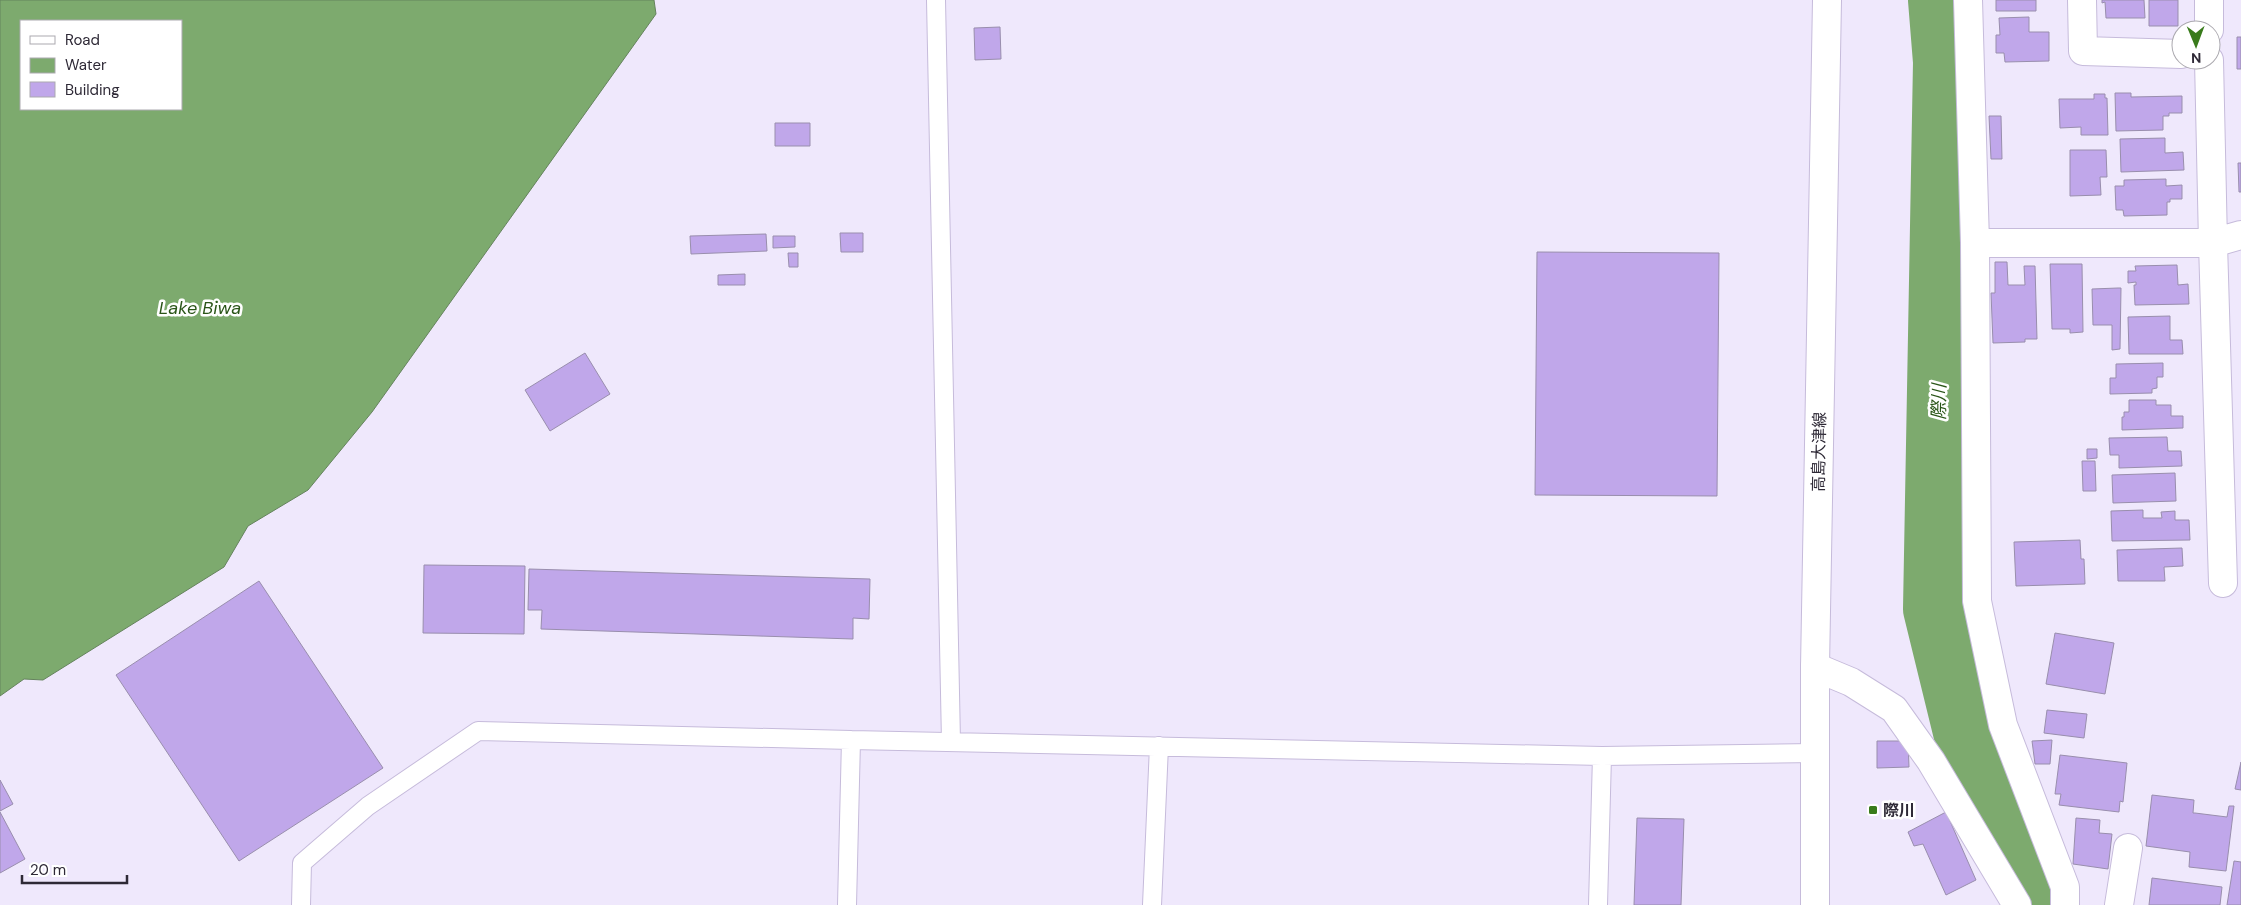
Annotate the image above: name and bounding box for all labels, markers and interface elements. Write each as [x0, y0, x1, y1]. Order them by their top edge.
legend [20, 20, 182, 110]
north arrow [2171, 20, 2221, 70]
text: Road [65, 30, 100, 50]
text: N [2191, 49, 2201, 67]
text: Water [65, 55, 107, 75]
text: Building [65, 80, 120, 100]
water label: Lake Biwa [159, 296, 241, 320]
water label: 際川 [1927, 382, 1951, 420]
street label: 高島大津線 [1808, 412, 1830, 492]
place label: 際川 [1883, 800, 1915, 821]
marker: 際川 [1867, 804, 1879, 816]
scale bar [22, 852, 128, 884]
text: 20 m [30, 860, 66, 880]

